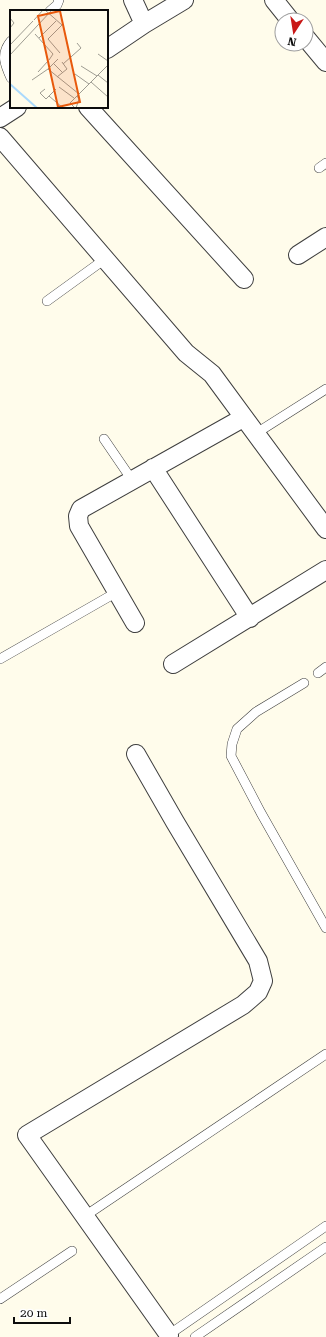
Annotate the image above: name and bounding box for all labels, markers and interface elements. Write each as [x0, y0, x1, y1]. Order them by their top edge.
inset map [10, 10, 108, 108]
north arrow [274, 12, 314, 52]
text: N [286, 34, 298, 49]
scale bar [14, 1299, 70, 1325]
text: 20 m [20, 1306, 47, 1320]

